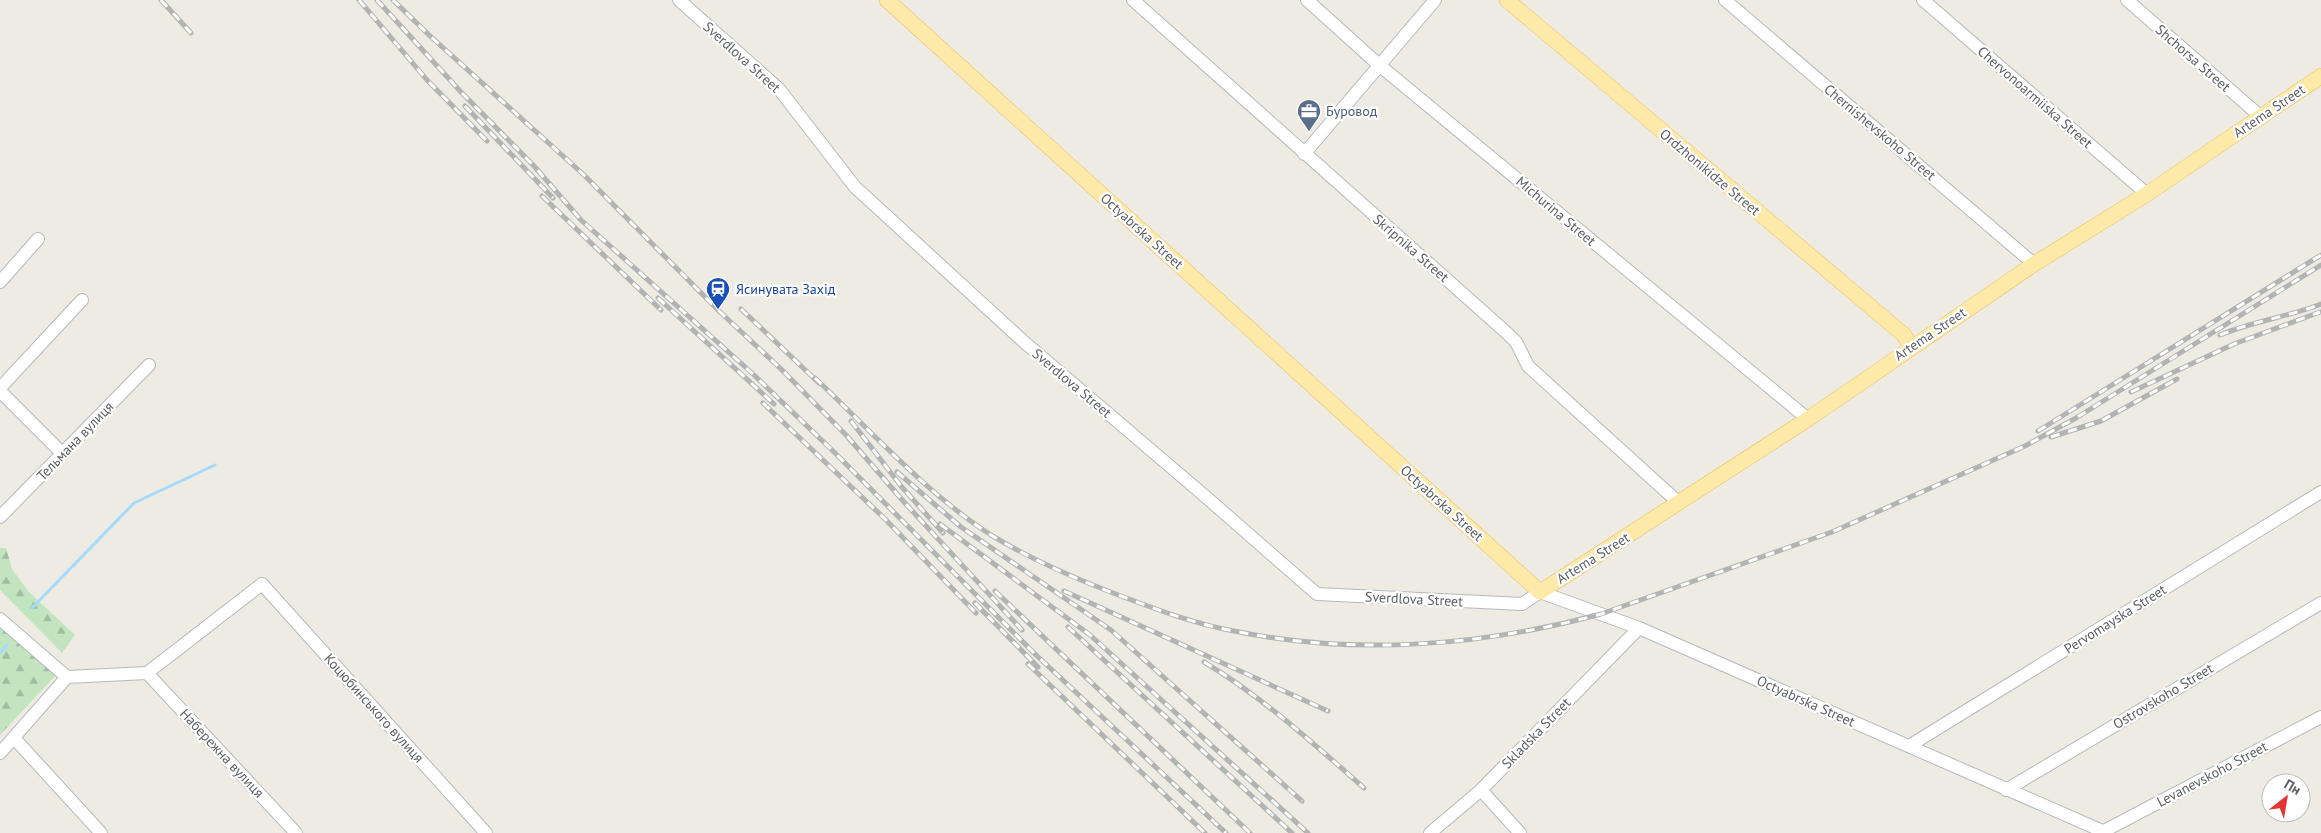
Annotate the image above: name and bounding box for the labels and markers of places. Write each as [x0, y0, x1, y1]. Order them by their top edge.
office icon: Буровод [1296, 98, 1322, 132]
place label: Буровод [1326, 102, 1378, 120]
station icon: Ясинувата Захід [705, 276, 731, 310]
place label: Ясинувата Захід [736, 280, 836, 298]

